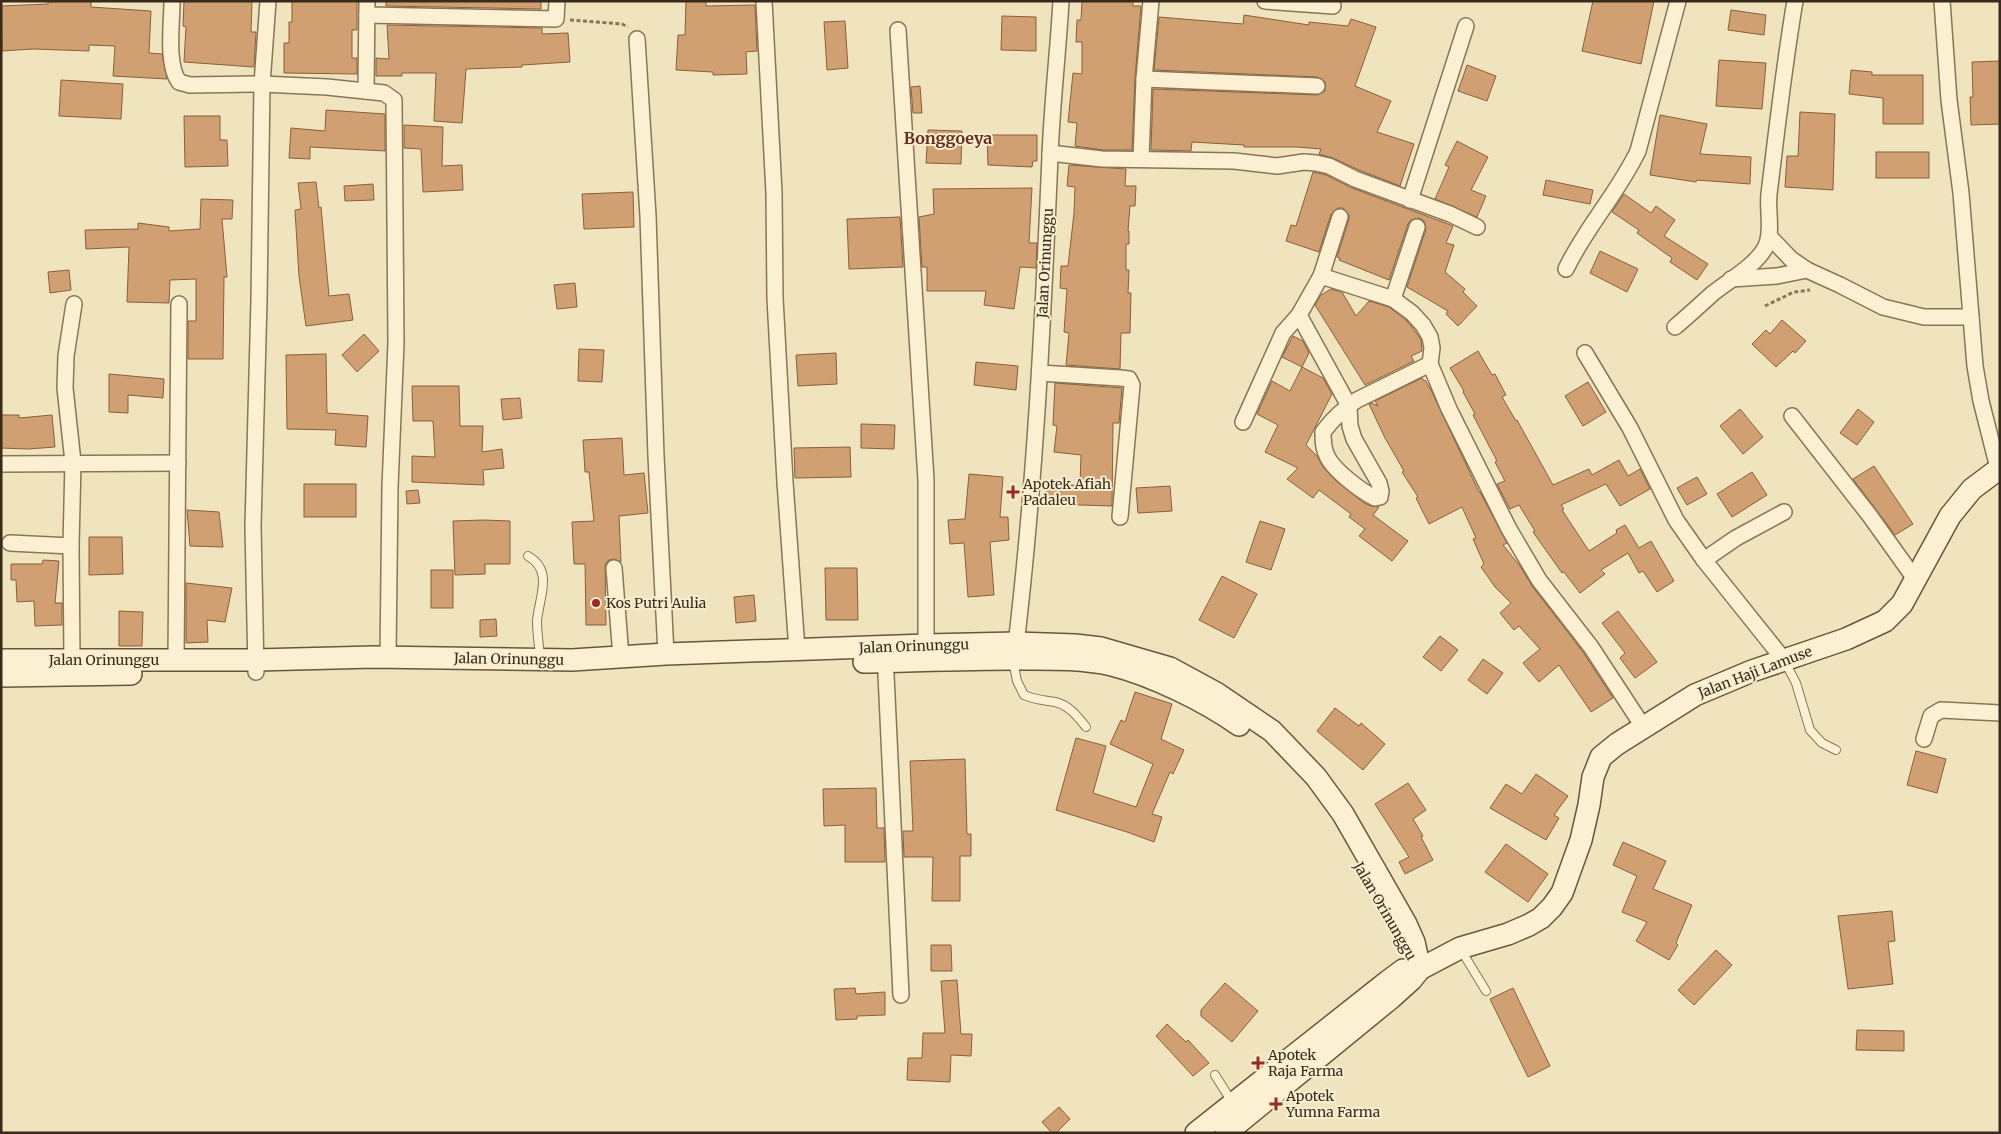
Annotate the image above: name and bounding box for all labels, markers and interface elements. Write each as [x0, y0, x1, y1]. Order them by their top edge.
district label: Bonggoeya [904, 128, 992, 148]
street label: Jalan Orinunggu [1033, 207, 1057, 320]
place label: Apotek Afiah Padaleu [1022, 475, 1111, 509]
marker: Apotek Afiah Padaleu [1007, 486, 1019, 498]
place label: Kos Putri Aulia [606, 594, 707, 612]
marker: Kos Putri Aulia [590, 597, 602, 609]
street label: Jalan Orinunggu [857, 635, 970, 657]
street label: Jalan Haji Lamuse [1695, 642, 1814, 702]
street label: Jalan Orinunggu [453, 649, 565, 669]
street label: Jalan Orinunggu [48, 651, 159, 669]
street label: Jalan Orinunggu [1349, 858, 1421, 964]
place label: Apotek Raja Farma [1267, 1046, 1344, 1080]
marker: Apotek Raja Farma [1252, 1057, 1264, 1069]
place label: Apotek Yumna Farma [1285, 1087, 1381, 1121]
marker: Apotek Yumna Farma [1270, 1098, 1282, 1110]

